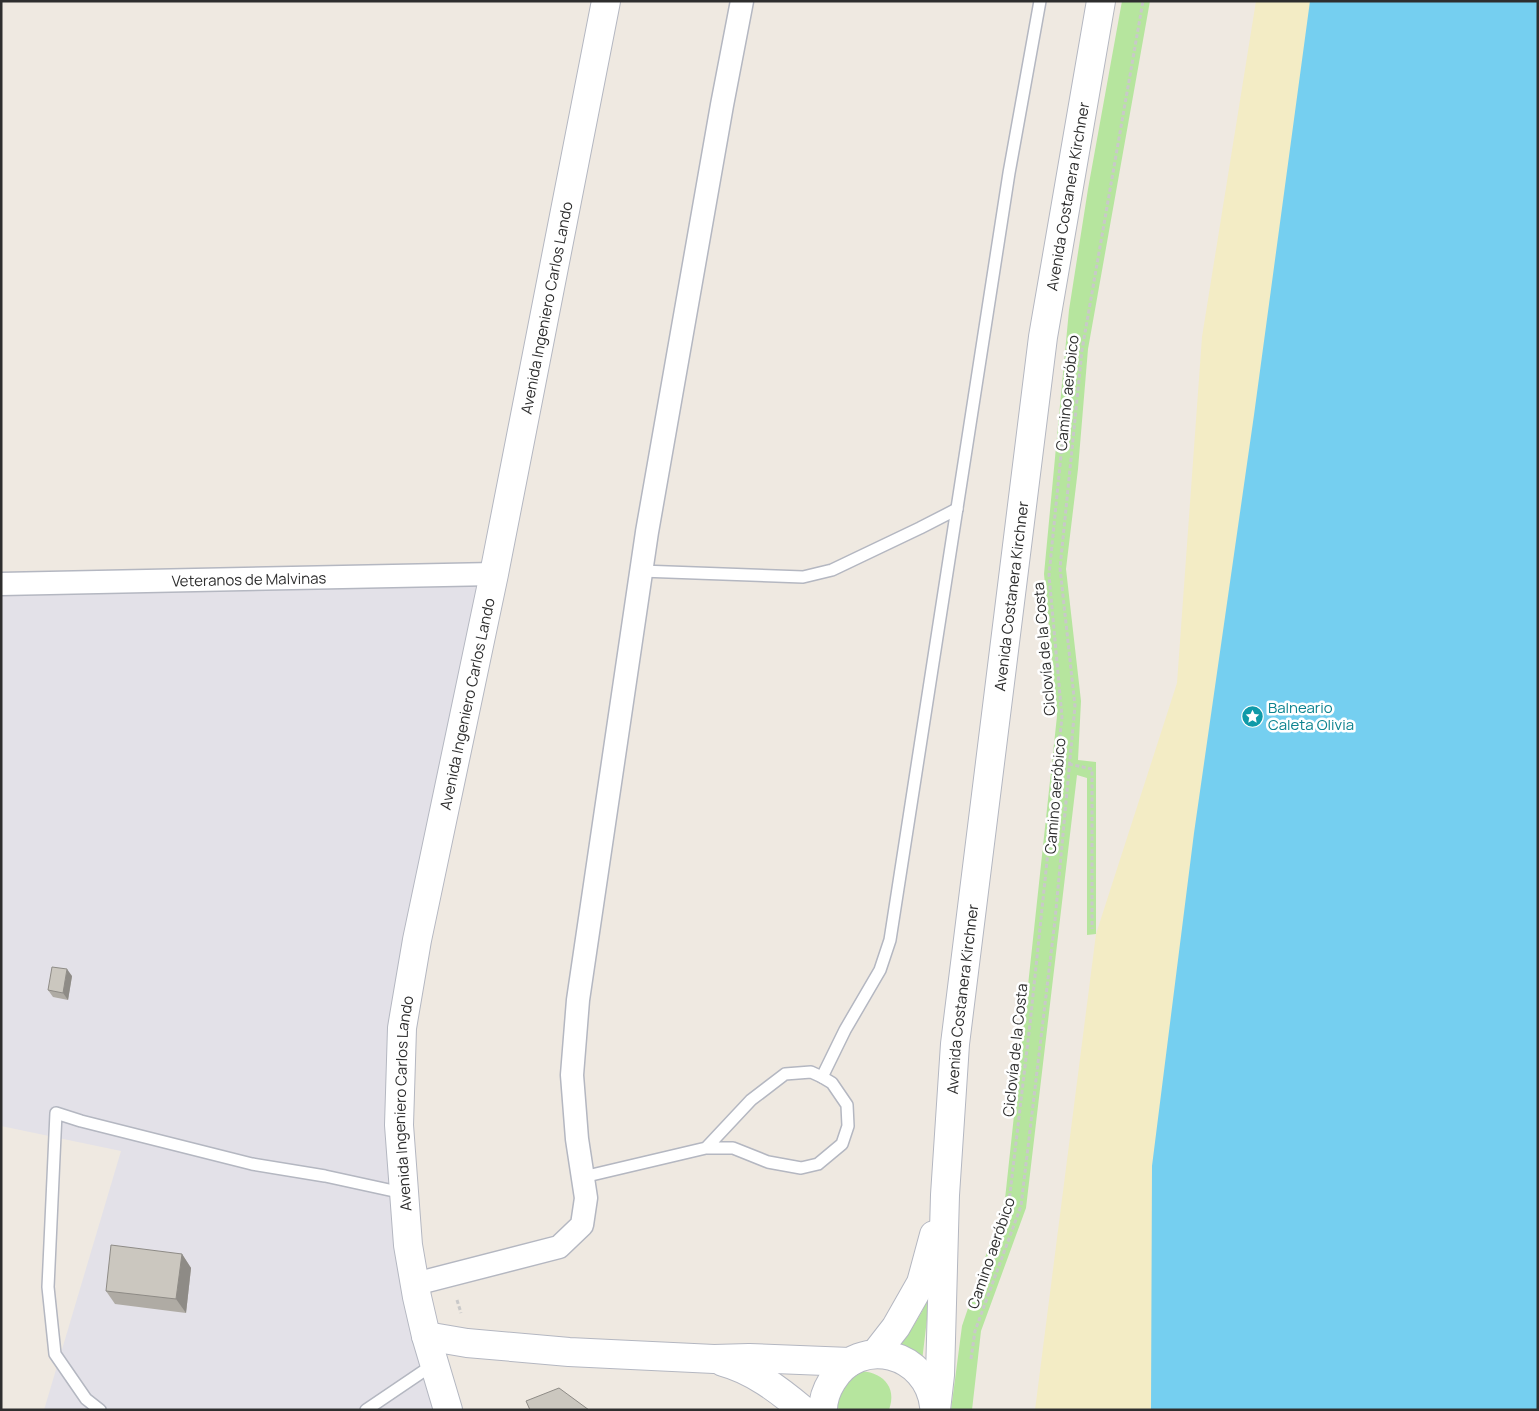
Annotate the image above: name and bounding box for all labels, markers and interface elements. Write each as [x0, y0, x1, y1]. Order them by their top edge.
street label: Avenida Costanera Kirchner [1041, 100, 1094, 292]
street label: Avenida Ingeniero Carlos Lando [515, 200, 577, 416]
street label: Camino aeróbico [1050, 334, 1084, 452]
street label: Avenida Costanera Kirchner [989, 499, 1033, 692]
street label: Veteranos de Malvinas [171, 567, 327, 591]
street label: Ciclovía de la Costa [1028, 581, 1060, 717]
street label: Avenida Ingeniero Carlos Lando [434, 596, 499, 812]
place label: Balneario Caleta Olivia [1268, 697, 1354, 735]
place icon: Balneario Caleta Olivia [1240, 704, 1264, 728]
street label: Camino aeróbico [1039, 737, 1071, 855]
street label: Avenida Costanera Kirchner [941, 902, 983, 1095]
street label: Ciclovía de la Costa [998, 982, 1032, 1118]
street label: Avenida Ingeniero Carlos Lando [388, 994, 418, 1212]
street label: Camino aeróbico [962, 1194, 1020, 1312]

